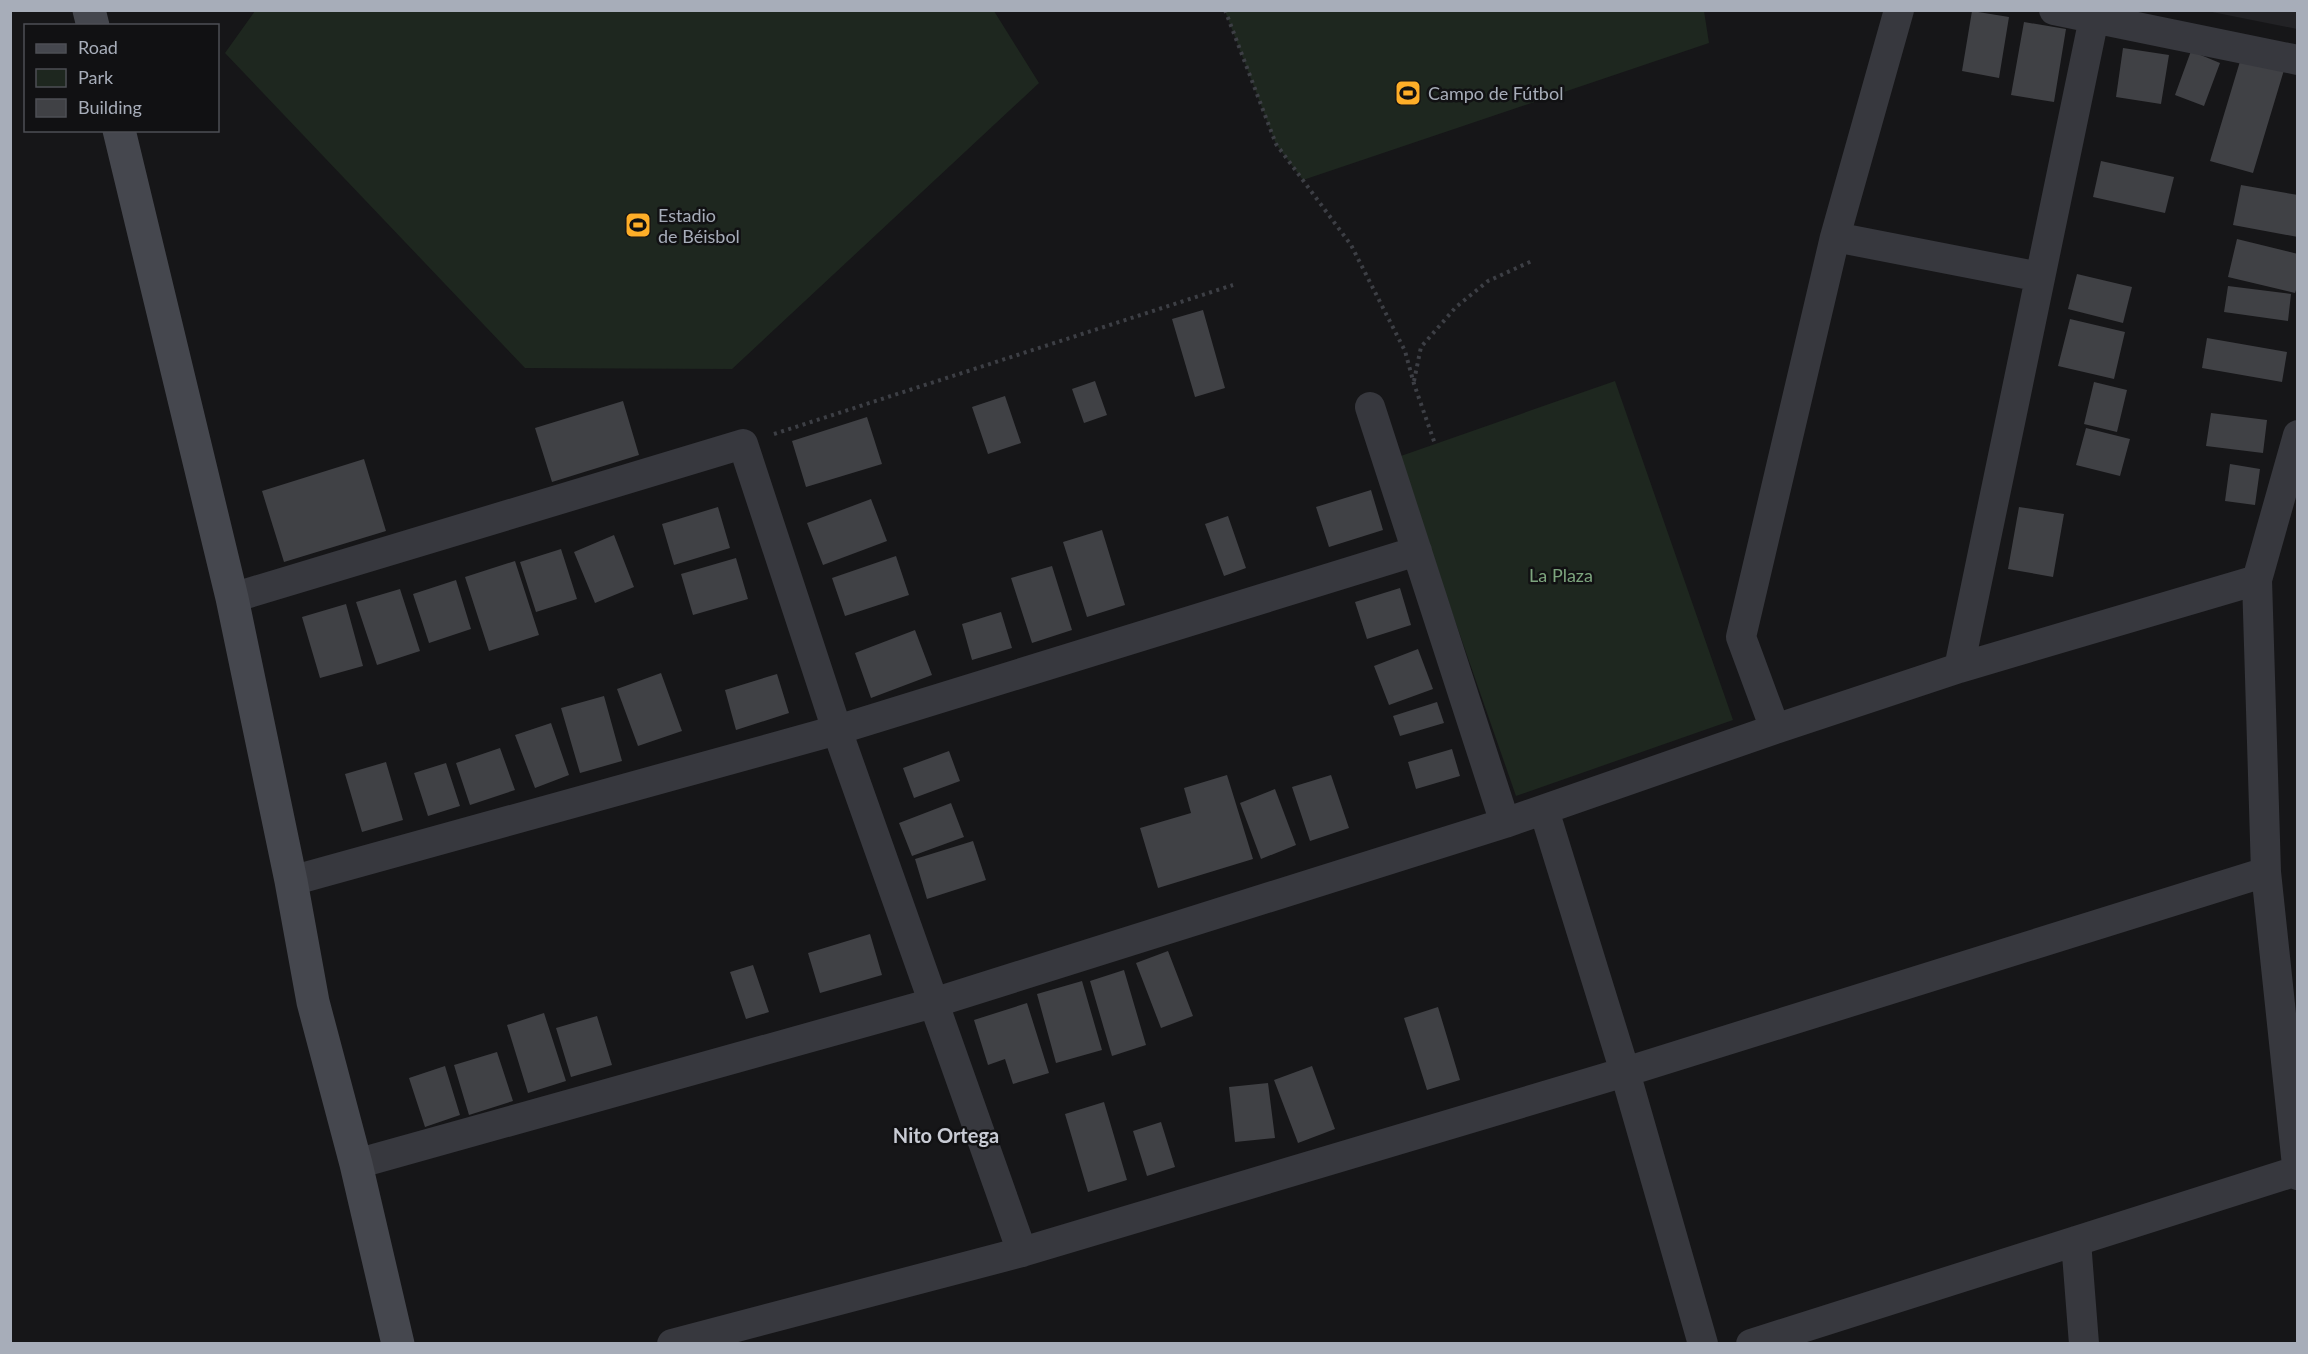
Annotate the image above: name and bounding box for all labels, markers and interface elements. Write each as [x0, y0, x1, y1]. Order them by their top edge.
legend [24, 24, 219, 132]
text: Road [78, 36, 118, 58]
text: Park [78, 66, 114, 88]
sports icon: Campo de Fútbol [1393, 78, 1423, 108]
place label: Campo de Fútbol [1428, 82, 1563, 104]
text: Building [78, 96, 142, 118]
place label: Estadio de Béisbol [658, 204, 740, 247]
sports icon: Estadio de Béisbol [623, 210, 653, 240]
park label: La Plaza [1529, 564, 1593, 586]
district label: Nito Ortega [893, 1123, 999, 1147]

